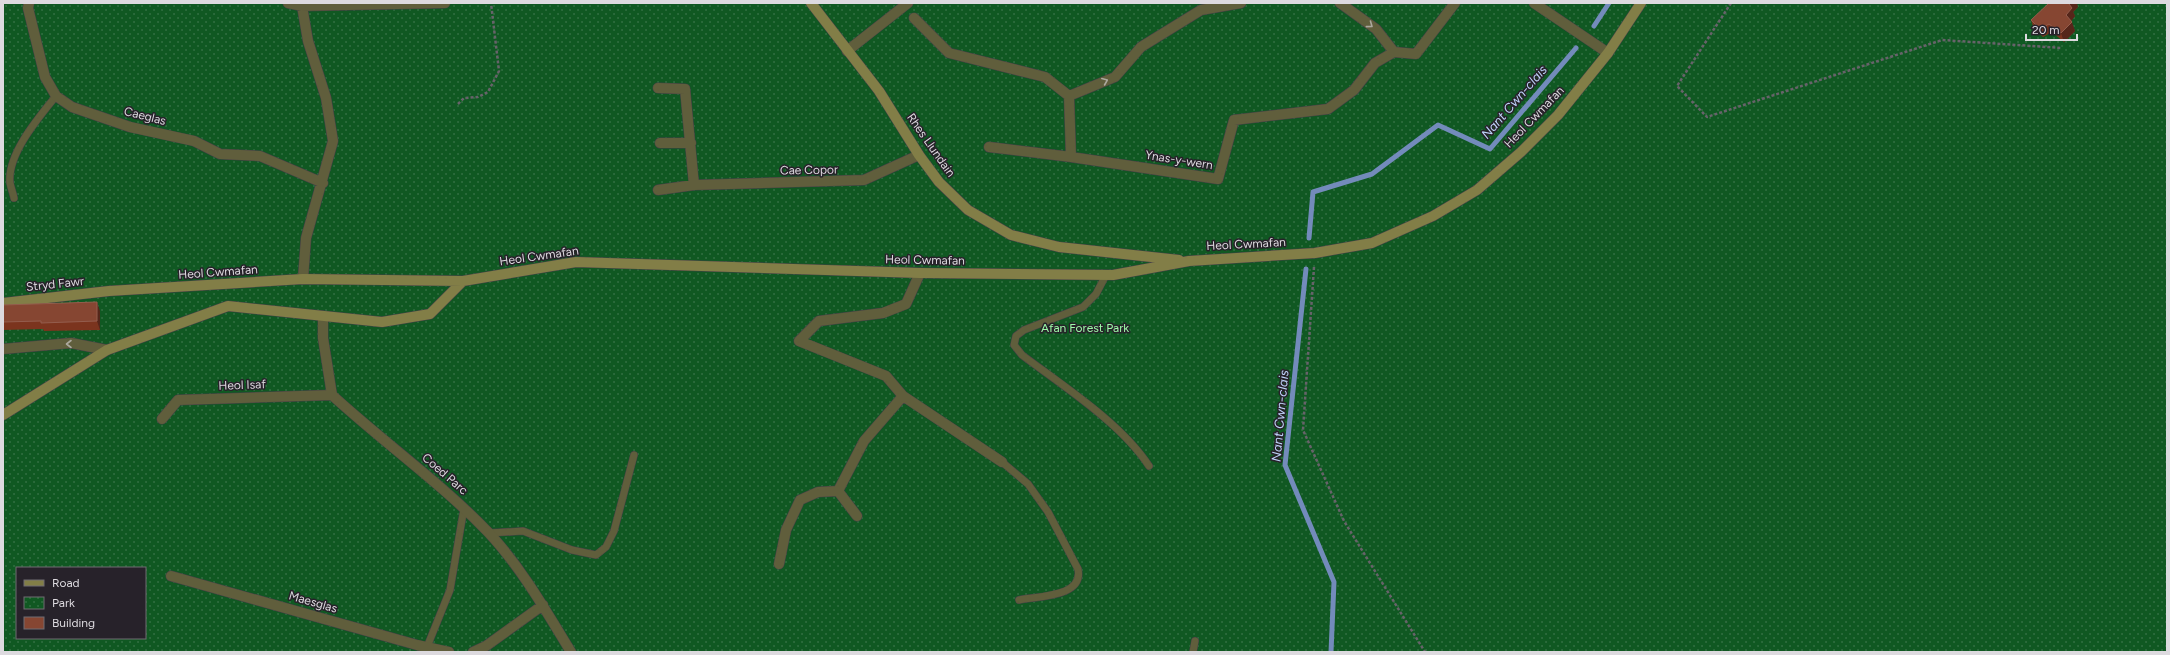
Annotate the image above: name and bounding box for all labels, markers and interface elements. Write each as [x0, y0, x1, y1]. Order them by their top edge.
scale bar [2026, 16, 2077, 42]
one-way arrow [1366, 20, 1373, 28]
text: 20 m [2032, 23, 2060, 37]
water label: Nant Cwn-clais [1478, 62, 1550, 142]
one-way arrow [1101, 78, 1109, 86]
street label: Heol Cwmafan [1501, 83, 1567, 151]
street label: Caeglas [123, 104, 168, 128]
street label: Rhes Llundain [904, 111, 958, 180]
street label: Ynas-y-wern [1144, 148, 1214, 172]
street label: Cae Copor [780, 162, 838, 178]
street label: Heol Cwmafan [1206, 235, 1286, 253]
street label: Heol Cwmafan [499, 243, 580, 268]
street label: Heol Cwmafan [885, 252, 965, 268]
street label: Heol Cwmafan [178, 262, 259, 282]
street label: Stryd Fawr [25, 274, 85, 294]
park label: Afan Forest Park [1041, 321, 1129, 335]
one-way arrow [66, 340, 72, 348]
water label: Nant Cwn-clais [1269, 369, 1291, 463]
street label: Heol Isaf [218, 377, 267, 393]
street label: Coed Parc [419, 450, 471, 498]
legend [16, 567, 146, 639]
text: Road [52, 576, 80, 590]
street label: Maesglas [287, 588, 339, 616]
text: Park [52, 596, 75, 610]
text: Building [52, 616, 95, 630]

